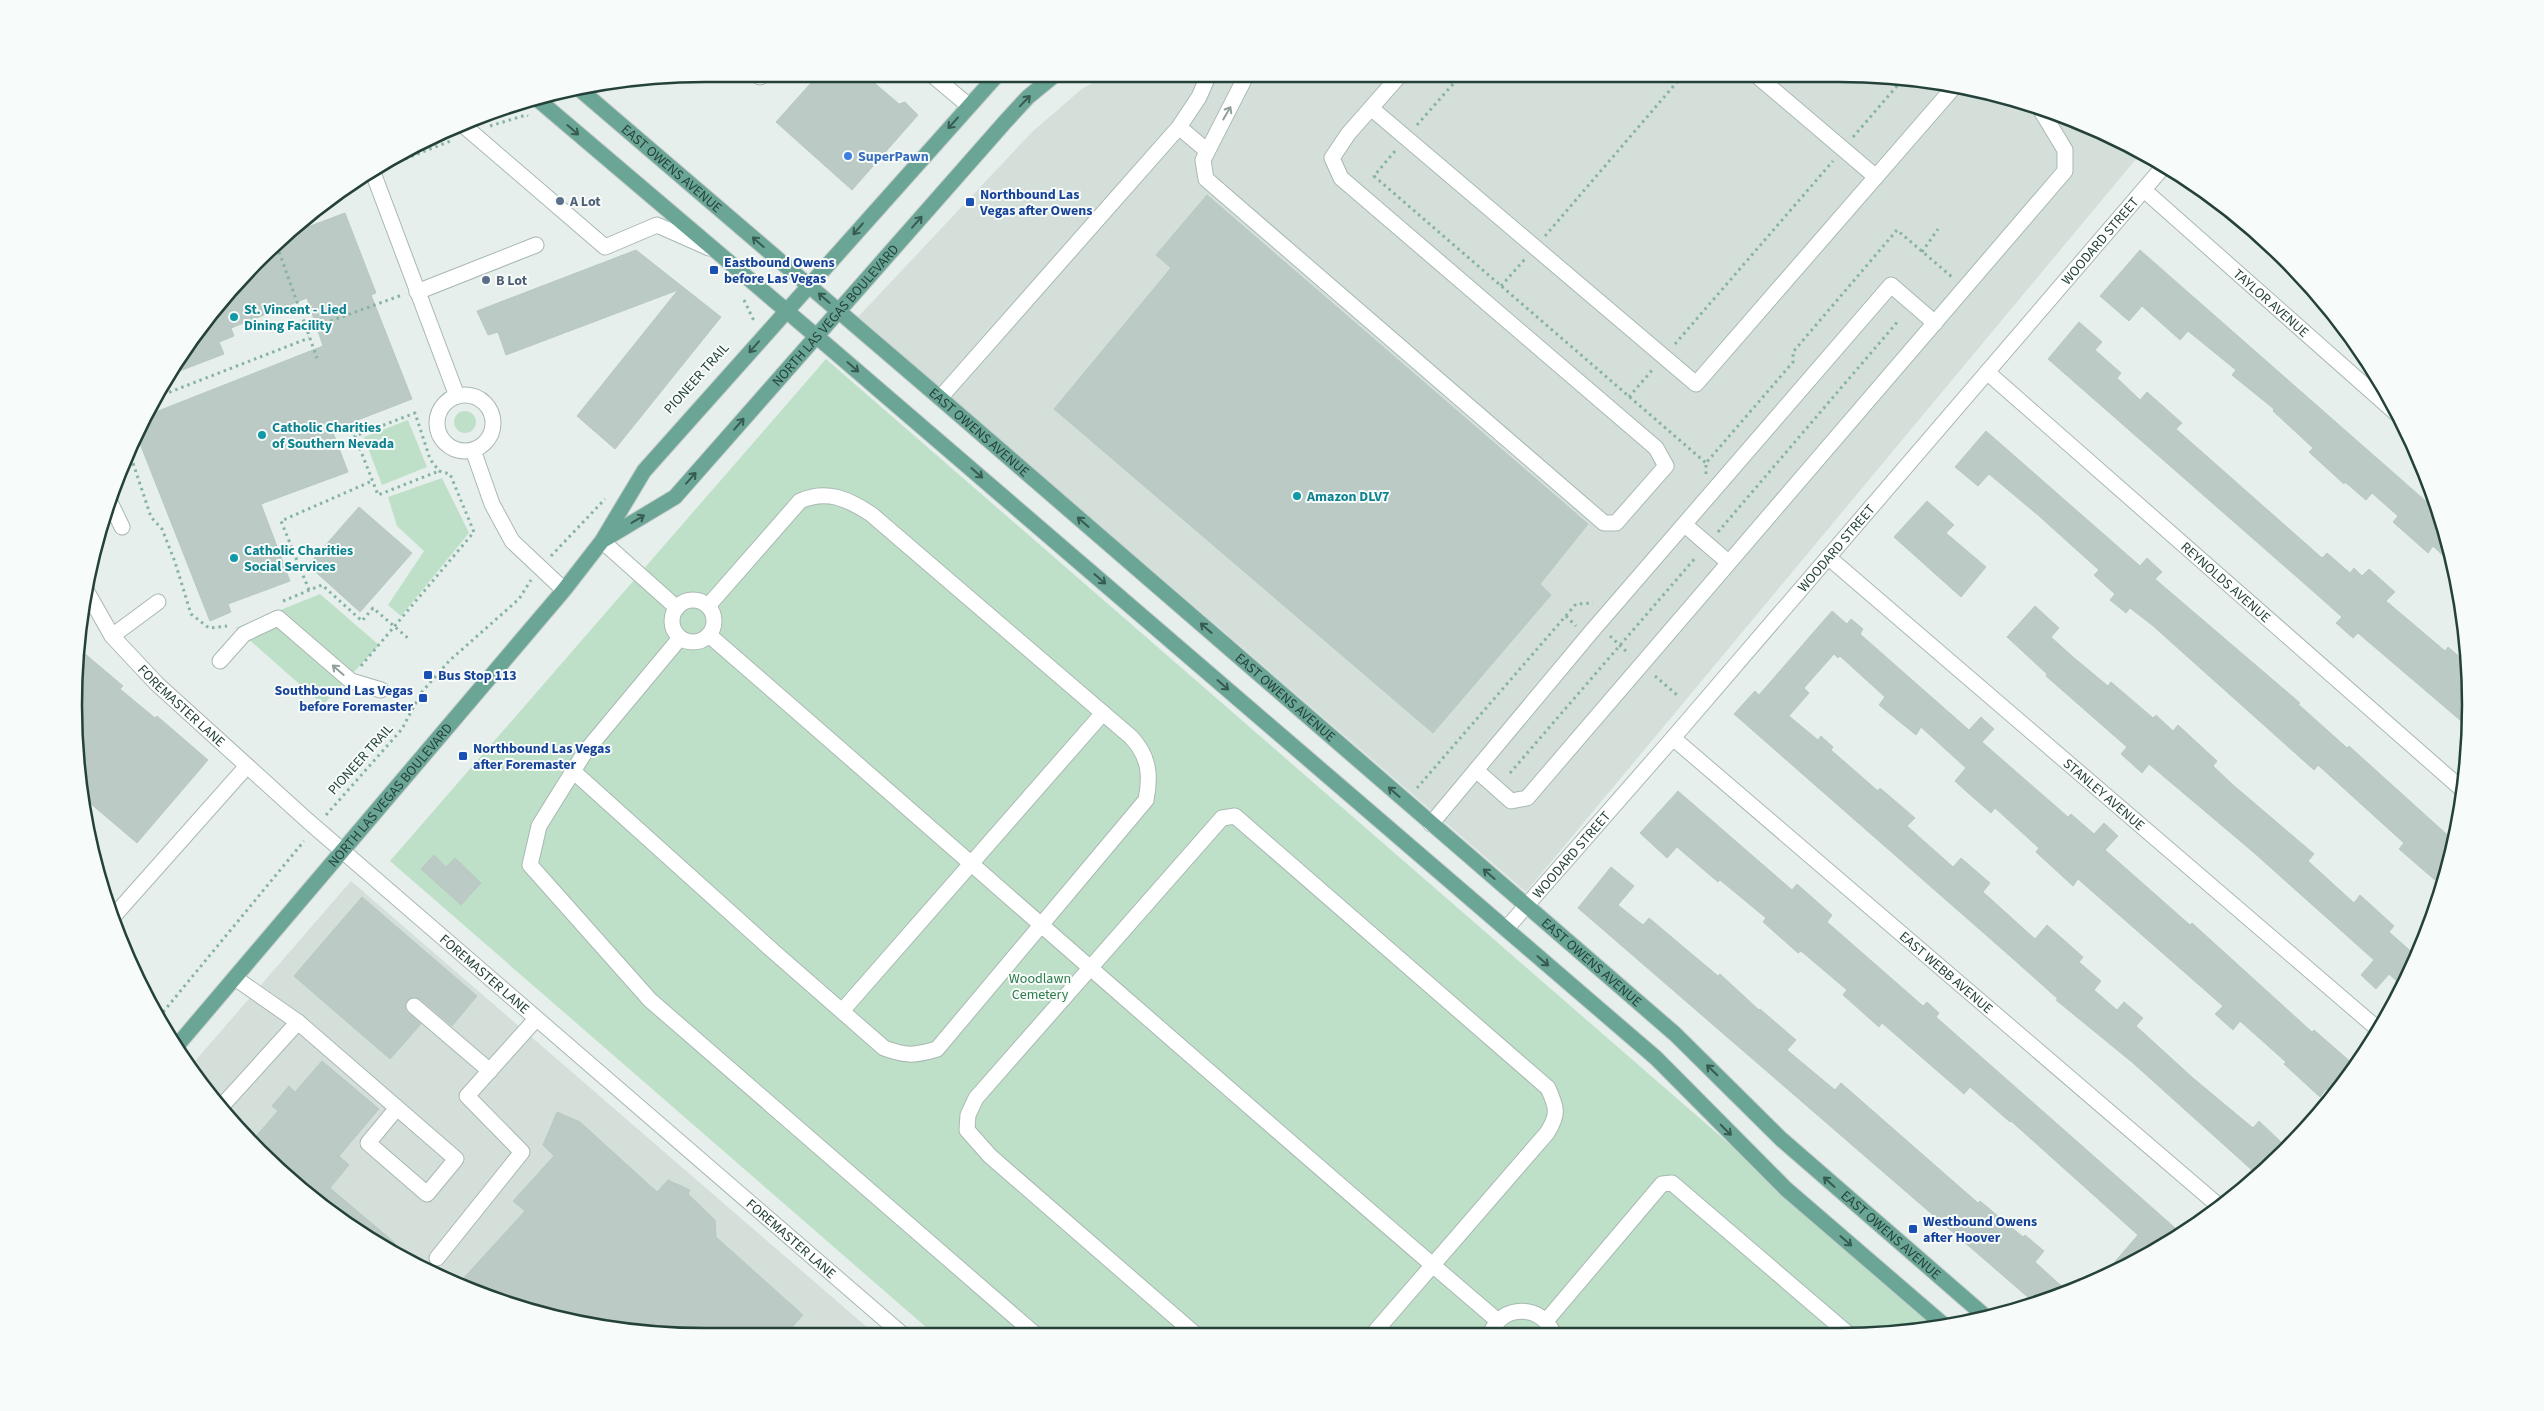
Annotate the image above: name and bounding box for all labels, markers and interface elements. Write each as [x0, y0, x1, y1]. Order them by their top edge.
one-way arrow [1019, 94, 1031, 107]
one-way arrow [1223, 106, 1233, 120]
one-way arrow [947, 117, 959, 130]
street label: EAST OWENS AVENUE [617, 120, 726, 218]
one-way arrow [567, 124, 580, 136]
place label: SuperPawn [858, 147, 929, 167]
marker: SuperPawn [842, 150, 854, 162]
place label: Northbound Las Vegas after Owens [979, 185, 1092, 221]
place label: A Lot [569, 192, 601, 212]
street label: WOODARD STREET [2057, 193, 2144, 290]
marker: A Lot [554, 195, 566, 207]
marker: Northbound Las Vegas after Owens [964, 196, 976, 208]
one-way arrow [911, 216, 923, 229]
one-way arrow [853, 222, 864, 235]
one-way arrow [752, 237, 765, 248]
street label: NORTH LAS VEGAS BOULEVARD [768, 240, 904, 391]
place label: Eastbound Owens before Las Vegas [724, 253, 835, 289]
marker: Eastbound Owens before Las Vegas [708, 264, 720, 276]
street label: TAYLOR AVENUE [2228, 264, 2313, 342]
place label: B Lot [496, 271, 528, 291]
marker: B Lot [480, 274, 492, 286]
one-way arrow [817, 293, 830, 304]
place label: St. Vincent - Lied Dining Facility [244, 300, 347, 336]
marker: St. Vincent - Lied Dining Facility [228, 311, 240, 323]
street label: PIONEER TRAIL [660, 339, 734, 418]
one-way arrow [748, 340, 759, 353]
one-way arrow [847, 362, 860, 373]
street label: EAST OWENS AVENUE [924, 384, 1033, 482]
one-way arrow [733, 417, 745, 430]
place label: Catholic Charities of Southern Nevada [272, 418, 394, 454]
marker: Catholic Charities of Southern Nevada [256, 429, 268, 441]
one-way arrow [970, 468, 983, 479]
one-way arrow [685, 472, 697, 485]
place label: Amazon DLV7 [1306, 487, 1390, 507]
marker: Amazon DLV7 [1291, 490, 1303, 502]
street label: WOODARD STREET [1793, 500, 1881, 597]
one-way arrow [631, 513, 645, 523]
one-way arrow [1076, 516, 1089, 528]
street label: REYNOLDS AVENUE [2176, 538, 2275, 628]
place label: Catholic Charities Social Services [244, 541, 353, 577]
marker: Catholic Charities Social Services [228, 552, 240, 564]
one-way arrow [1093, 574, 1106, 585]
one-way arrow [1199, 623, 1212, 634]
street label: EAST OWENS AVENUE [1230, 649, 1339, 747]
street label: FOREMASTER LANE [133, 660, 229, 752]
one-way arrow [332, 664, 345, 675]
place label: Bus Stop 113 [438, 666, 517, 686]
marker: Bus Stop 113 [422, 669, 434, 681]
one-way arrow [1216, 679, 1229, 690]
place label: Southbound Las Vegas before Foremaster [275, 681, 413, 717]
marker: Southbound Las Vegas before Foremaster [417, 692, 429, 704]
street label: NORTH LAS VEGAS BOULEVARD [324, 719, 458, 872]
street label: PIONEER TRAIL [324, 720, 398, 799]
place label: Northbound Las Vegas after Foremaster [473, 739, 611, 775]
marker: Northbound Las Vegas after Foremaster [457, 750, 469, 762]
street label: STANLEY AVENUE [2058, 754, 2149, 836]
one-way arrow [1388, 786, 1401, 798]
street label: WOODARD STREET [1528, 807, 1616, 903]
one-way arrow [1483, 869, 1496, 880]
street label: EAST OWENS AVENUE [1537, 914, 1646, 1012]
street label: EAST WEBB AVENUE [1894, 927, 1997, 1019]
street label: FOREMASTER LANE [435, 930, 534, 1019]
one-way arrow [1536, 955, 1549, 966]
park label: Woodlawn Cemetery [1009, 969, 1071, 1005]
one-way arrow [1706, 1064, 1718, 1076]
one-way arrow [1720, 1124, 1733, 1136]
one-way arrow [1823, 1176, 1836, 1188]
street label: EAST OWENS AVENUE [1836, 1186, 1945, 1285]
street label: FOREMASTER LANE [741, 1195, 840, 1284]
place label: Westbound Owens after Hoover [1923, 1212, 2037, 1248]
marker: Westbound Owens after Hoover [1907, 1223, 1919, 1235]
one-way arrow [1839, 1235, 1852, 1246]

